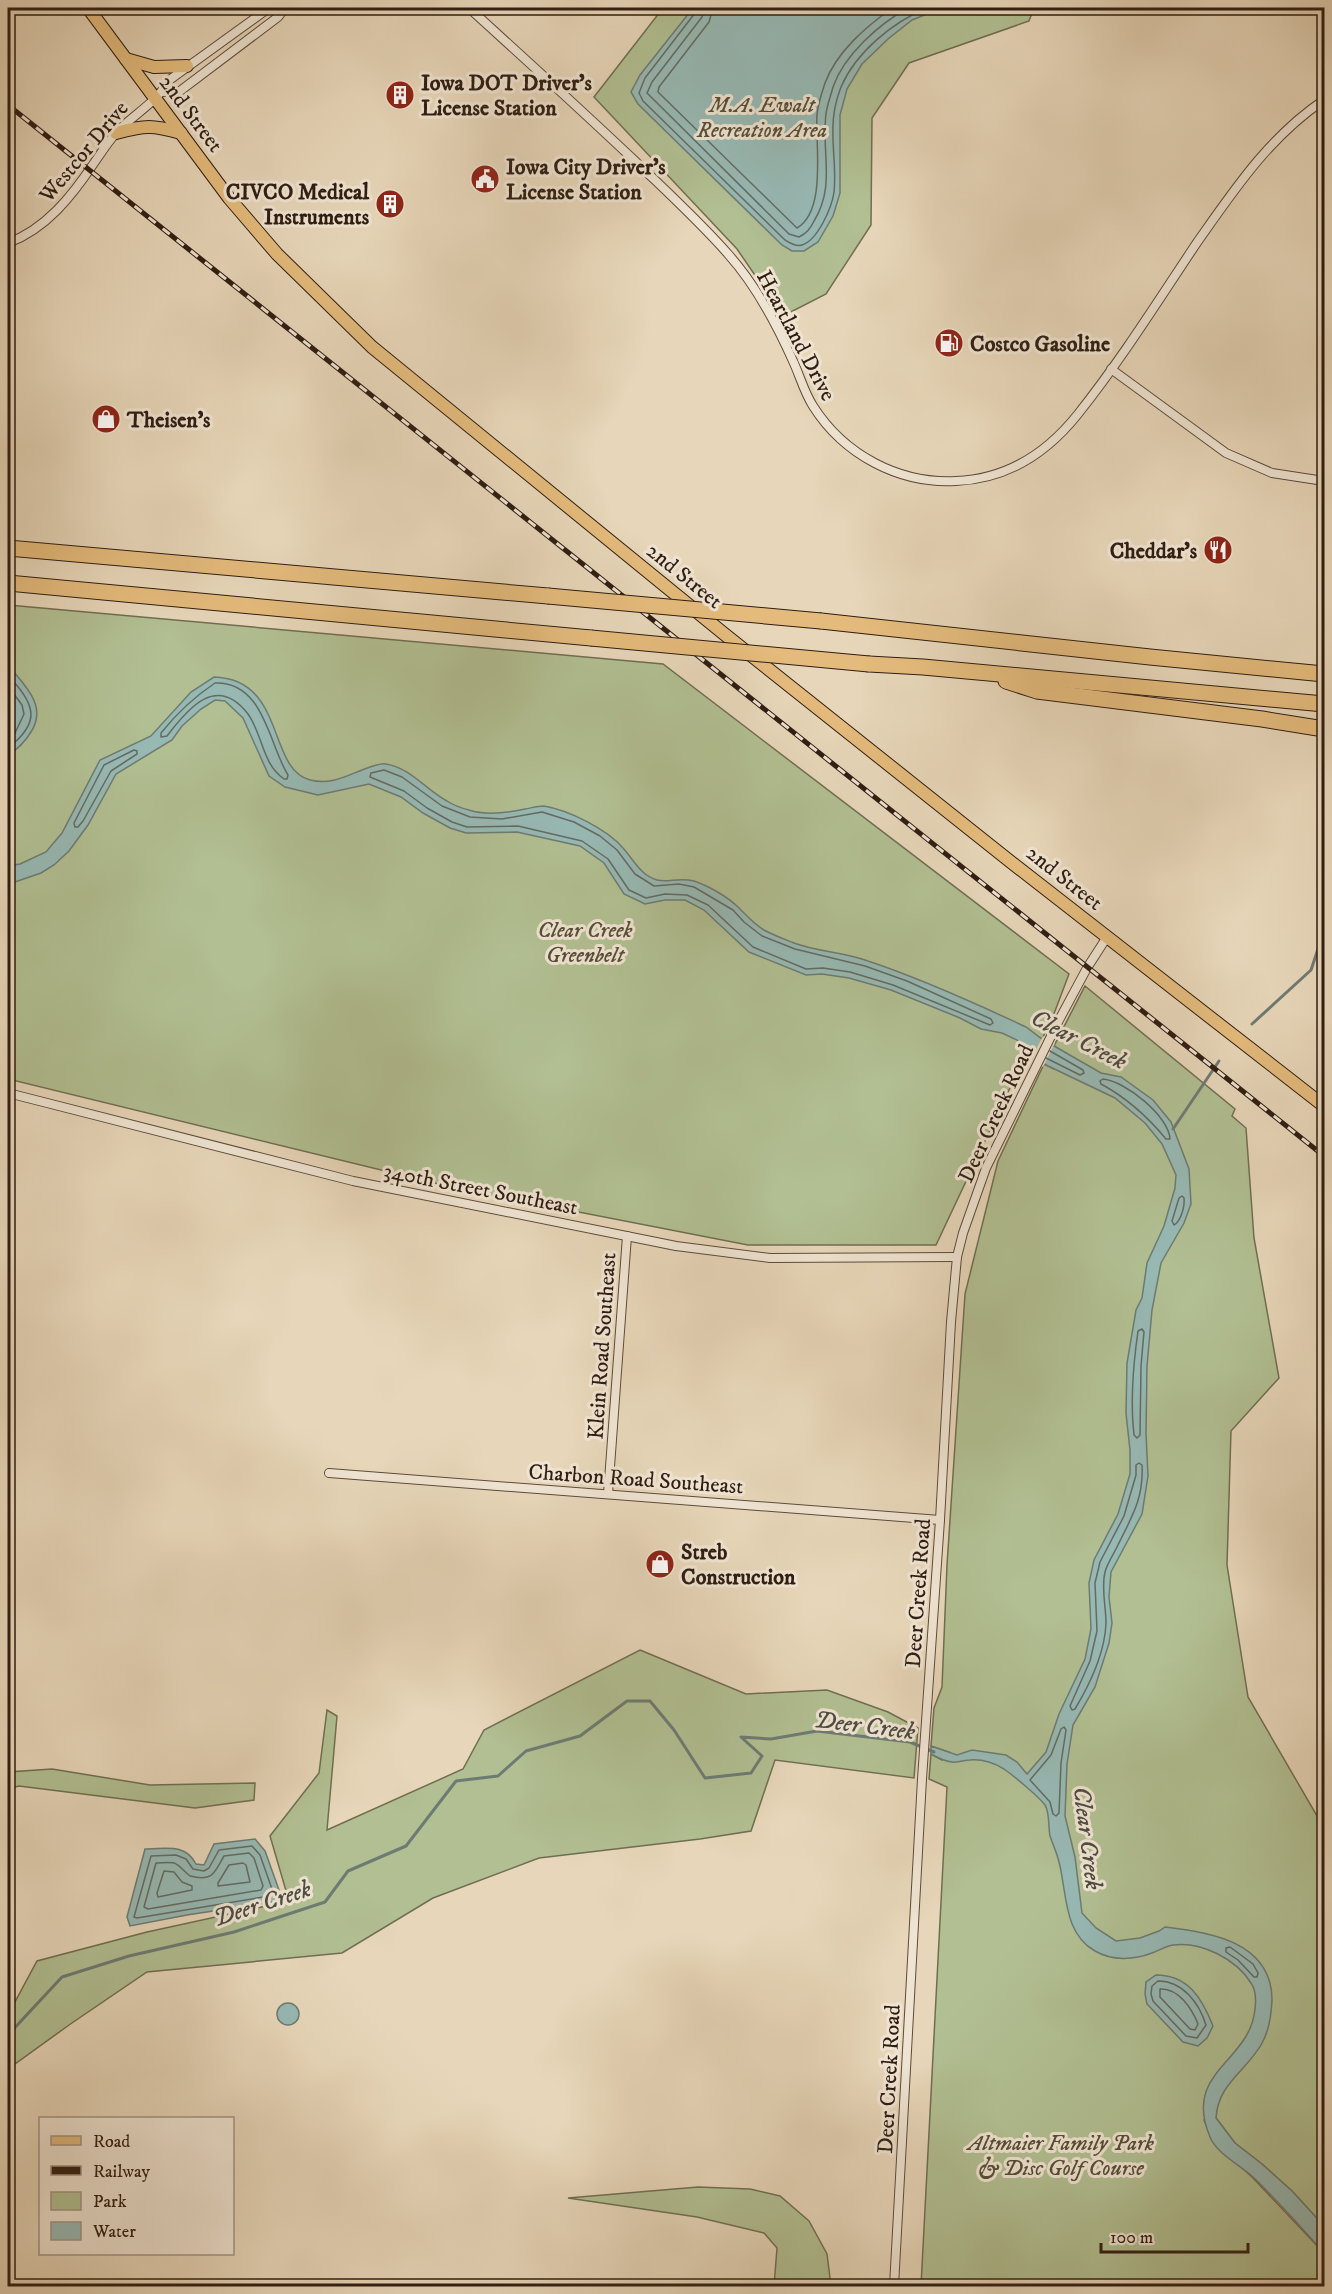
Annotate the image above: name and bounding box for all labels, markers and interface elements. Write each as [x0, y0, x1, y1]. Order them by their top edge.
street label: 2nd Street [153, 70, 229, 158]
place label: Iowa DOT Driver's License Station [421, 70, 592, 122]
building icon: Iowa DOT Driver's License Station [384, 79, 416, 111]
park label: M.A. Ewalt Recreation Area [696, 92, 827, 144]
street label: Westcor Drive [33, 96, 135, 209]
place label: Iowa City Driver's License Station [506, 154, 666, 206]
public building icon: Iowa City Driver's License Station [469, 163, 501, 195]
place label: CIVCO Medical Instruments [226, 179, 370, 231]
building icon: CIVCO Medical Instruments [374, 188, 406, 220]
street label: Heartland Drive [750, 266, 841, 406]
fuel station icon: Costco Gasoline [933, 327, 965, 359]
place label: Costco Gasoline [970, 331, 1110, 358]
shop icon: Theisen's [90, 403, 122, 435]
place label: Theisen's [126, 407, 211, 434]
restaurant icon: Cheddar's [1202, 534, 1234, 566]
street label: 2nd Street [641, 537, 728, 615]
place label: Cheddar's [1110, 538, 1198, 565]
street label: 2nd Street [1020, 840, 1108, 917]
park label: Clear Creek Greenbelt [537, 917, 633, 969]
water label: Clear Creek [1026, 1003, 1132, 1077]
street label: Deer Creek Road [953, 1040, 1040, 1187]
street label: 340th Street Southeast [381, 1157, 580, 1222]
street label: Klein Road Southeast [582, 1252, 623, 1441]
street label: Charbon Road Southeast [528, 1459, 744, 1500]
street label: Deer Creek Road [900, 1518, 937, 1669]
place label: Streb Construction [681, 1539, 796, 1591]
shop icon: Streb Construction [644, 1548, 676, 1580]
water label: Deer Creek [813, 1705, 917, 1747]
water label: Clear Creek [1066, 1785, 1108, 1891]
water label: Deer Creek [209, 1874, 315, 1934]
street label: Deer Creek Road [872, 2004, 907, 2154]
legend [39, 2117, 234, 2255]
park label: Altmaier Family Park & Disc Golf Course [965, 2130, 1155, 2182]
text: Road [93, 2131, 130, 2153]
text: Railway [93, 2161, 151, 2183]
text: Park [93, 2191, 127, 2213]
scale bar [1101, 2216, 1248, 2254]
text: Water [92, 2221, 136, 2243]
text: 100 m [1110, 2227, 1153, 2249]

